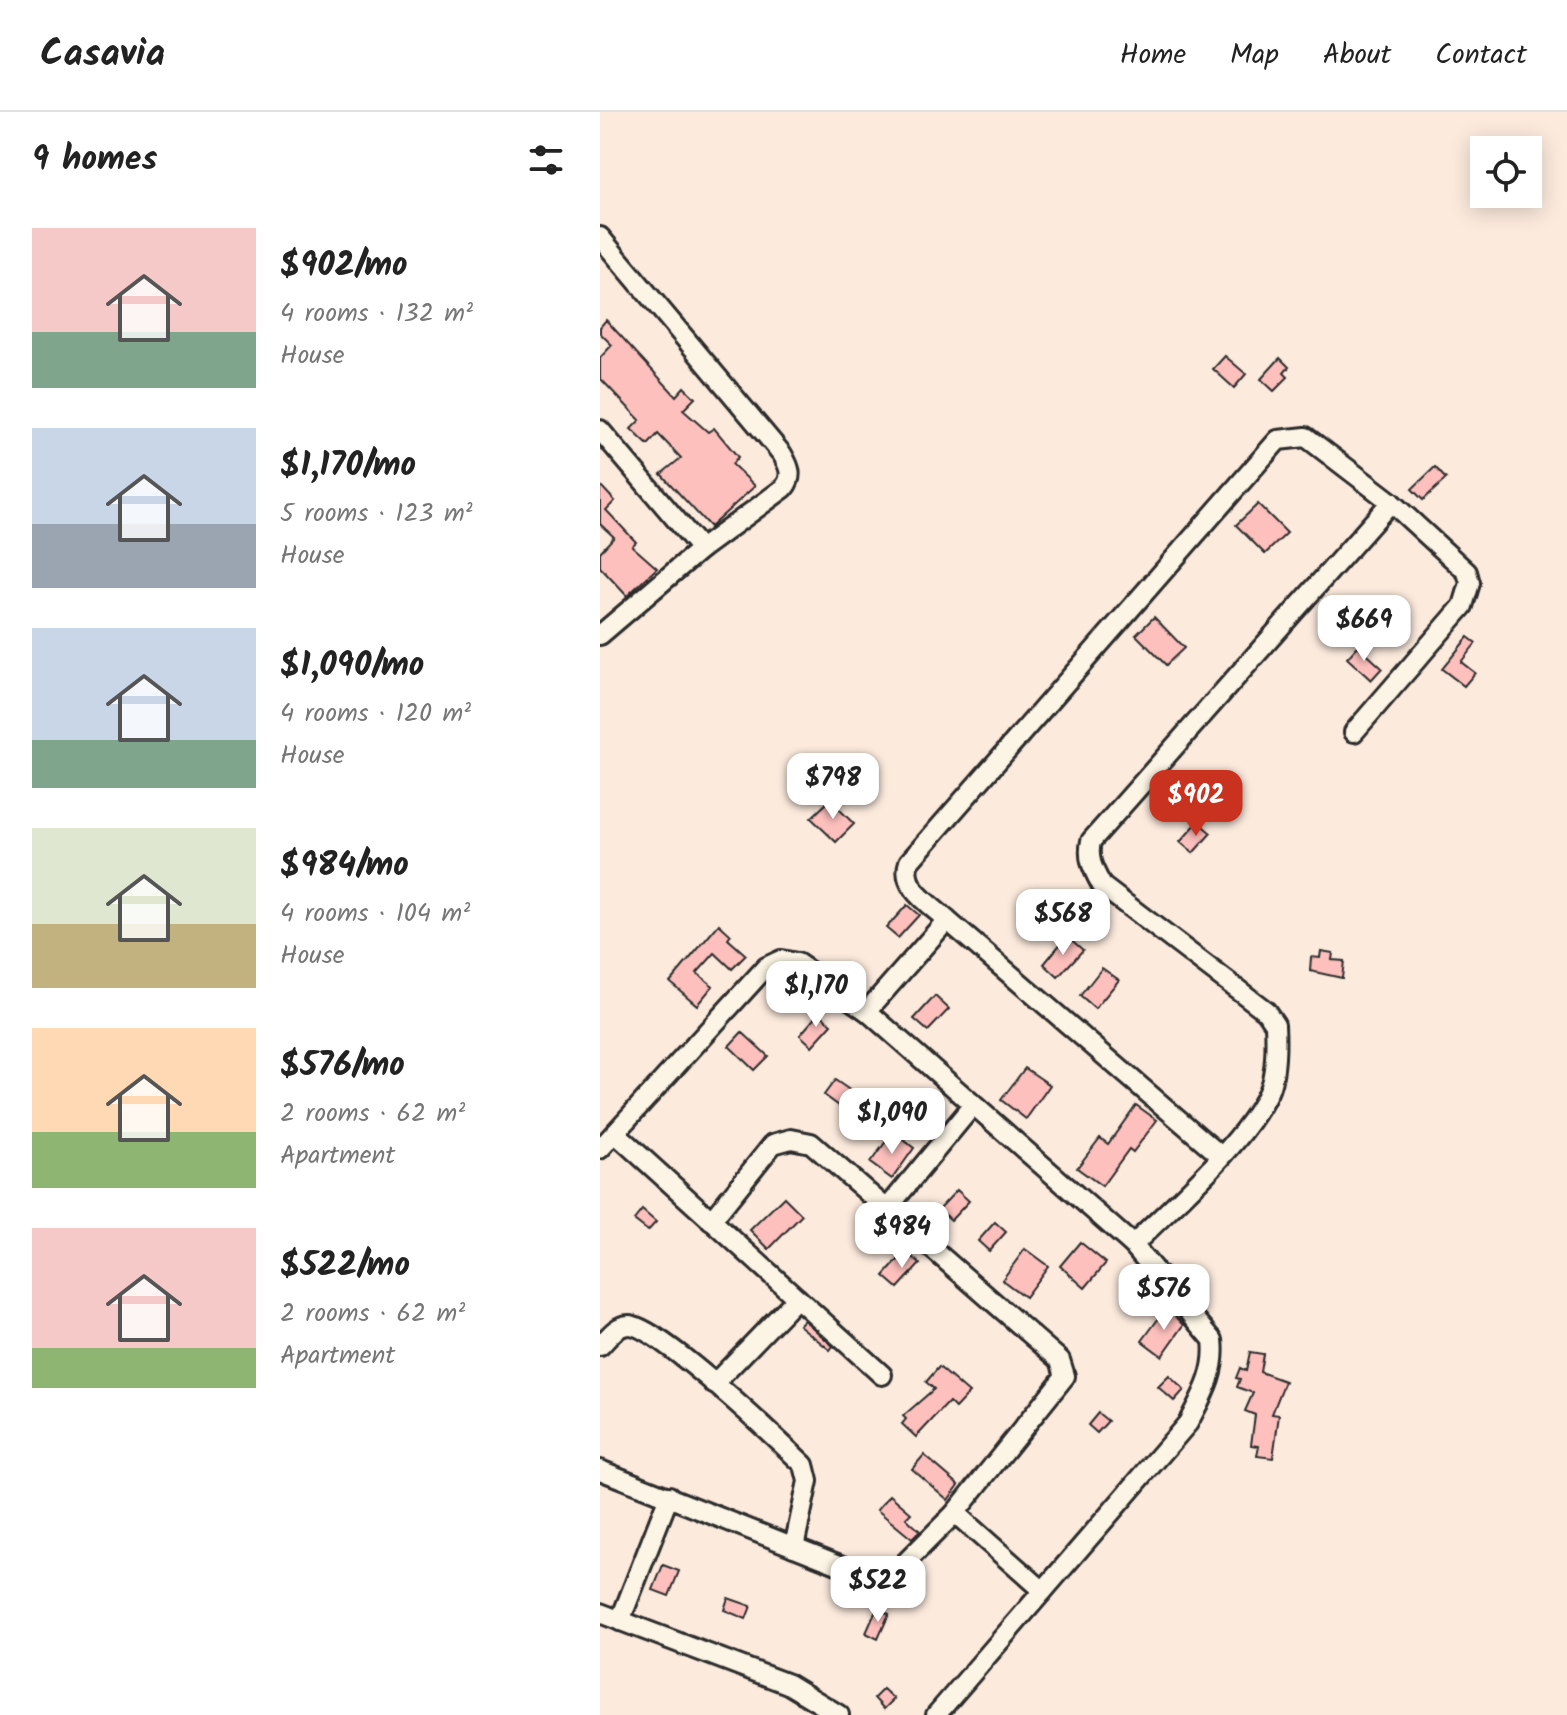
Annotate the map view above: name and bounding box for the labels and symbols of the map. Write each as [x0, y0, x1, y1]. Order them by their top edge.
pin: $669 [1317, 595, 1411, 663]
pin: $798 [786, 753, 880, 821]
pin: $902 [1149, 770, 1243, 838]
pin: $568 [1016, 889, 1110, 957]
pin: $1,170 [751, 961, 881, 1029]
pin: $1,090 [827, 1088, 957, 1156]
pin: $984 [855, 1202, 949, 1270]
pin: $576 [1117, 1264, 1211, 1332]
pin: $522 [831, 1556, 925, 1624]

